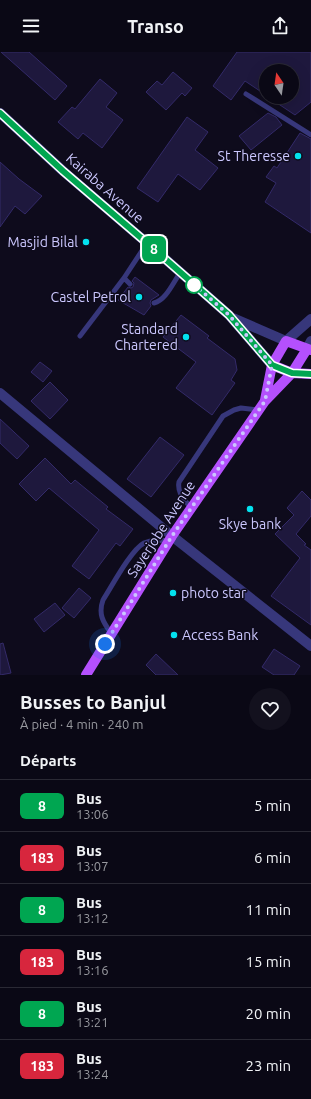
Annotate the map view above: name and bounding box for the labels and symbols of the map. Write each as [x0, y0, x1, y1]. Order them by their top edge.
north arrow [259, 64, 299, 104]
place label: St Theresse [218, 148, 290, 164]
street label: Kairaba Avenue [63, 150, 147, 226]
marker: St Theresse [293, 151, 303, 161]
place label: Masjid Bilal [8, 234, 78, 250]
line badge: 8 [141, 236, 167, 262]
marker: Masjid Bilal [81, 237, 91, 247]
unlabelled marker [185, 276, 203, 294]
place label: Castel Petrol [51, 289, 131, 305]
marker: Castel Petrol [134, 292, 144, 302]
place label: Standard Chartered [115, 321, 178, 353]
marker: Standard Chartered [181, 332, 191, 342]
street label: Sayerjobe Avenue [124, 478, 198, 580]
marker: Skye bank [245, 504, 255, 514]
place label: Skye bank [219, 516, 281, 532]
place label: photo star [181, 585, 247, 601]
marker: photo star [168, 588, 178, 598]
place label: Access Bank [182, 627, 258, 643]
marker: Access Bank [169, 630, 179, 640]
your location [95, 634, 115, 654]

